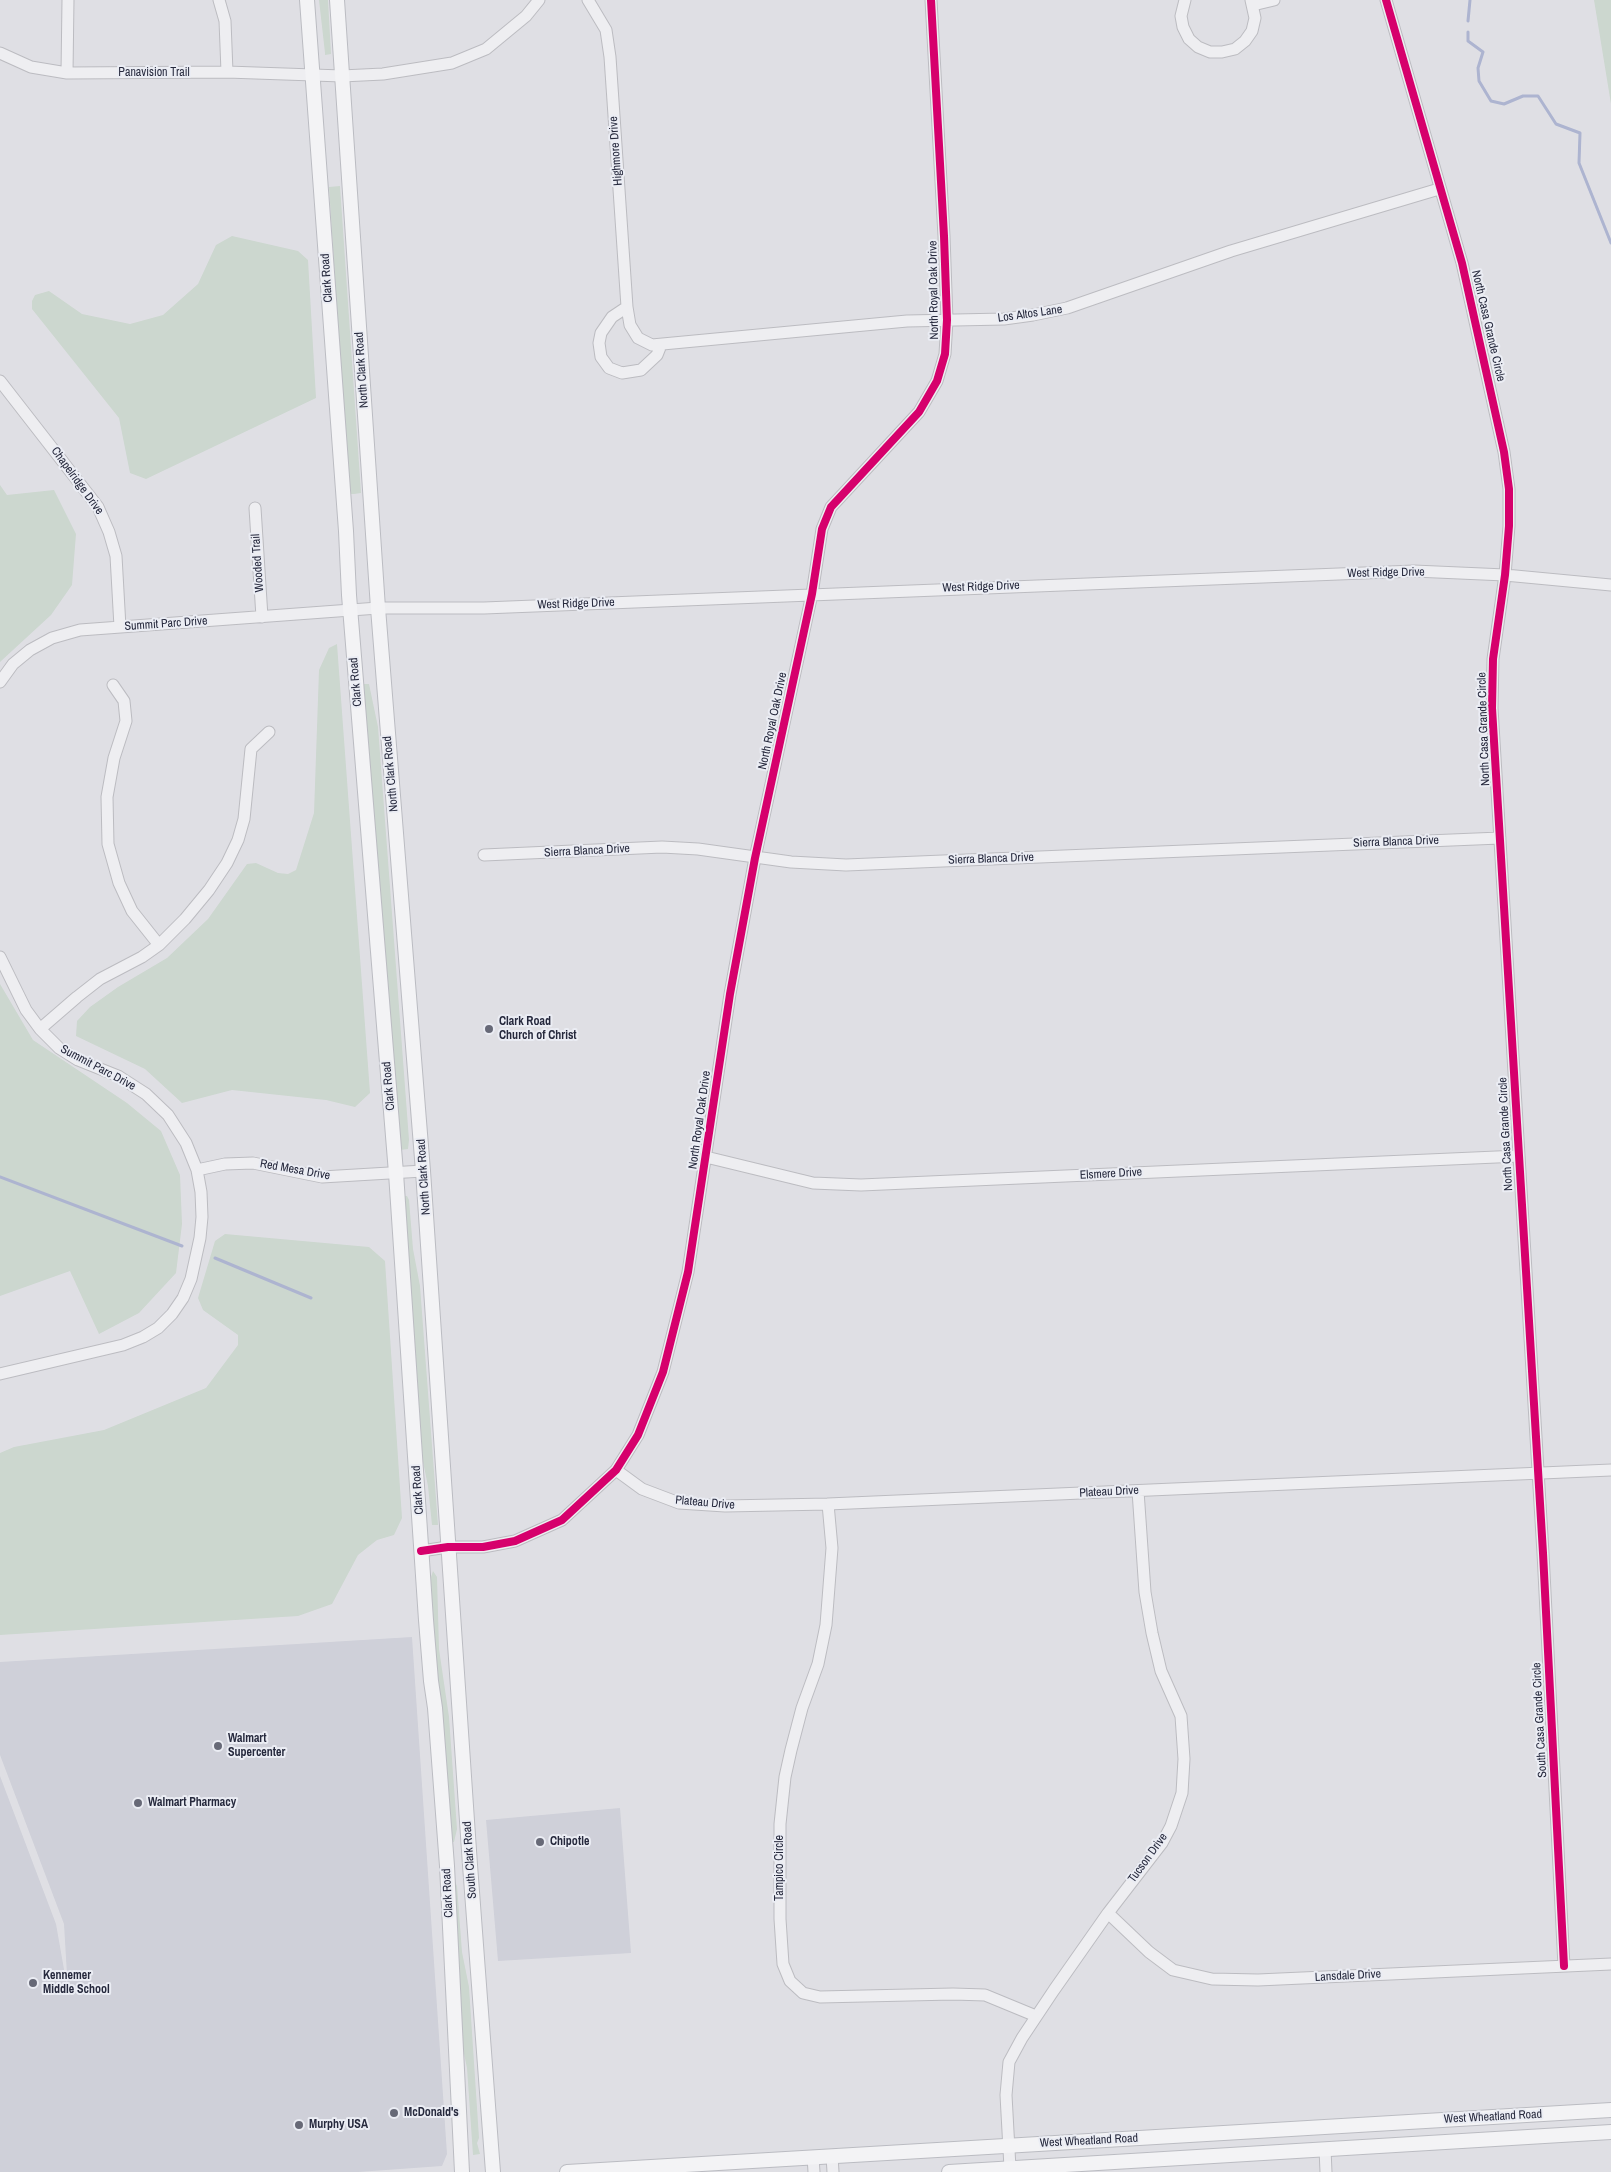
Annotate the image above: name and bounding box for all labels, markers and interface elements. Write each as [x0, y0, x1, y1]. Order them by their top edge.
street label: Panavision Trail [118, 66, 190, 80]
street label: Highmore Drive [606, 116, 626, 186]
street label: North Royal Oak Drive [926, 240, 942, 340]
street label: Clark Road [318, 253, 336, 303]
street label: North Casa Grande Circle [1468, 269, 1508, 383]
street label: Los Altos Lane [997, 302, 1063, 326]
street label: North Clark Road [352, 332, 372, 408]
street label: Chapelridge Drive [48, 444, 106, 518]
street label: Wooded Trail [249, 533, 267, 593]
street label: West Ridge Drive [1347, 565, 1425, 581]
street label: West Ridge Drive [942, 578, 1020, 596]
street label: West Ridge Drive [537, 595, 615, 613]
street label: Summit Parc Drive [124, 614, 208, 634]
street label: Clark Road [347, 657, 365, 707]
street label: North Royal Oak Drive [756, 671, 790, 771]
street label: North Casa Grande Circle [1475, 672, 1493, 786]
street label: North Clark Road [381, 736, 401, 812]
street label: Sierra Blanca Drive [1353, 833, 1439, 851]
street label: Sierra Blanca Drive [544, 842, 630, 860]
street label: Sierra Blanca Drive [948, 850, 1034, 868]
place label: Clark Road Church of Christ [499, 1015, 577, 1043]
marker: Clark Road Church of Christ [483, 1023, 495, 1035]
street label: Summit Parc Drive [58, 1042, 138, 1094]
street label: Clark Road [380, 1061, 398, 1111]
street label: North Royal Oak Drive [686, 1070, 714, 1170]
street label: North Casa Grande Circle [1496, 1077, 1516, 1191]
street label: North Clark Road [414, 1139, 434, 1215]
street label: Red Mesa Drive [259, 1157, 331, 1183]
street label: Elsmere Drive [1080, 1165, 1142, 1183]
street label: Clark Road [409, 1465, 427, 1515]
street label: Plateau Drive [1079, 1483, 1139, 1501]
street label: Plateau Drive [675, 1493, 735, 1513]
street label: South Casa Grande Circle [1530, 1662, 1550, 1778]
place label: Walmart Supercenter [228, 1732, 285, 1760]
marker: Walmart Supercenter [212, 1740, 224, 1752]
place label: Walmart Pharmacy [148, 1796, 236, 1810]
marker: Walmart Pharmacy [132, 1797, 144, 1809]
street label: South Clark Road [460, 1821, 480, 1899]
street label: Tucson Drive [1125, 1830, 1171, 1886]
place label: Chipotle [550, 1835, 589, 1849]
street label: Tampico Circle [773, 1835, 787, 1901]
marker: Chipotle [534, 1836, 546, 1848]
street label: Clark Road [440, 1868, 456, 1918]
street label: Lansdale Drive [1315, 1967, 1381, 1985]
place label: Kennemer Middle School [43, 1969, 110, 1997]
marker: Kennemer Middle School [27, 1977, 39, 1989]
place label: McDonald's [404, 2106, 459, 2120]
marker: McDonald's [388, 2107, 400, 2119]
street label: West Wheatland Road [1444, 2107, 1542, 2127]
place label: Murphy USA [309, 2118, 368, 2132]
marker: Murphy USA [293, 2119, 305, 2131]
street label: West Wheatland Road [1040, 2131, 1138, 2151]

